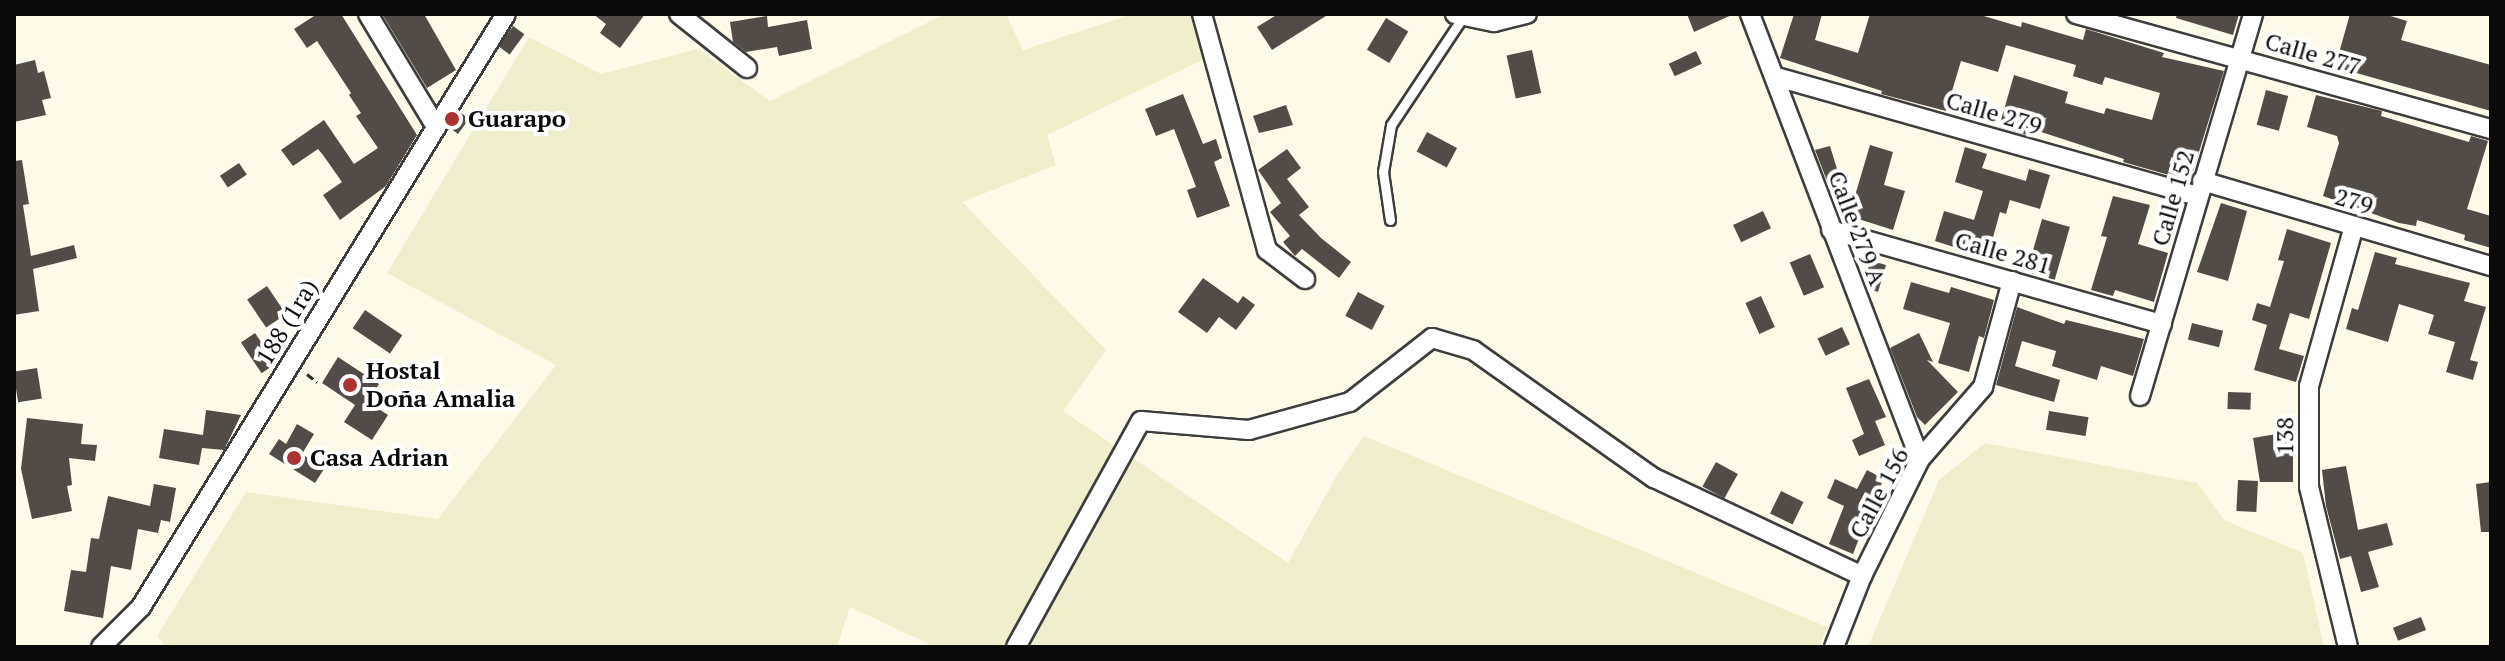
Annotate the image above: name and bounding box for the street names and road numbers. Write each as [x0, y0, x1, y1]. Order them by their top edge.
street label: Calle 277 [2262, 27, 2364, 81]
street label: Calle 279 [1943, 86, 2045, 140]
street label: Calle 152 [2146, 147, 2200, 249]
street label: Calle 279 A [1822, 167, 1892, 289]
street label: 279 [2332, 182, 2376, 220]
street label: Calle 281 [1952, 226, 2054, 280]
street label: 188 (1ra) [250, 274, 324, 370]
street label: 138 [2271, 417, 2299, 455]
street label: Calle 156 [1843, 443, 1915, 543]

